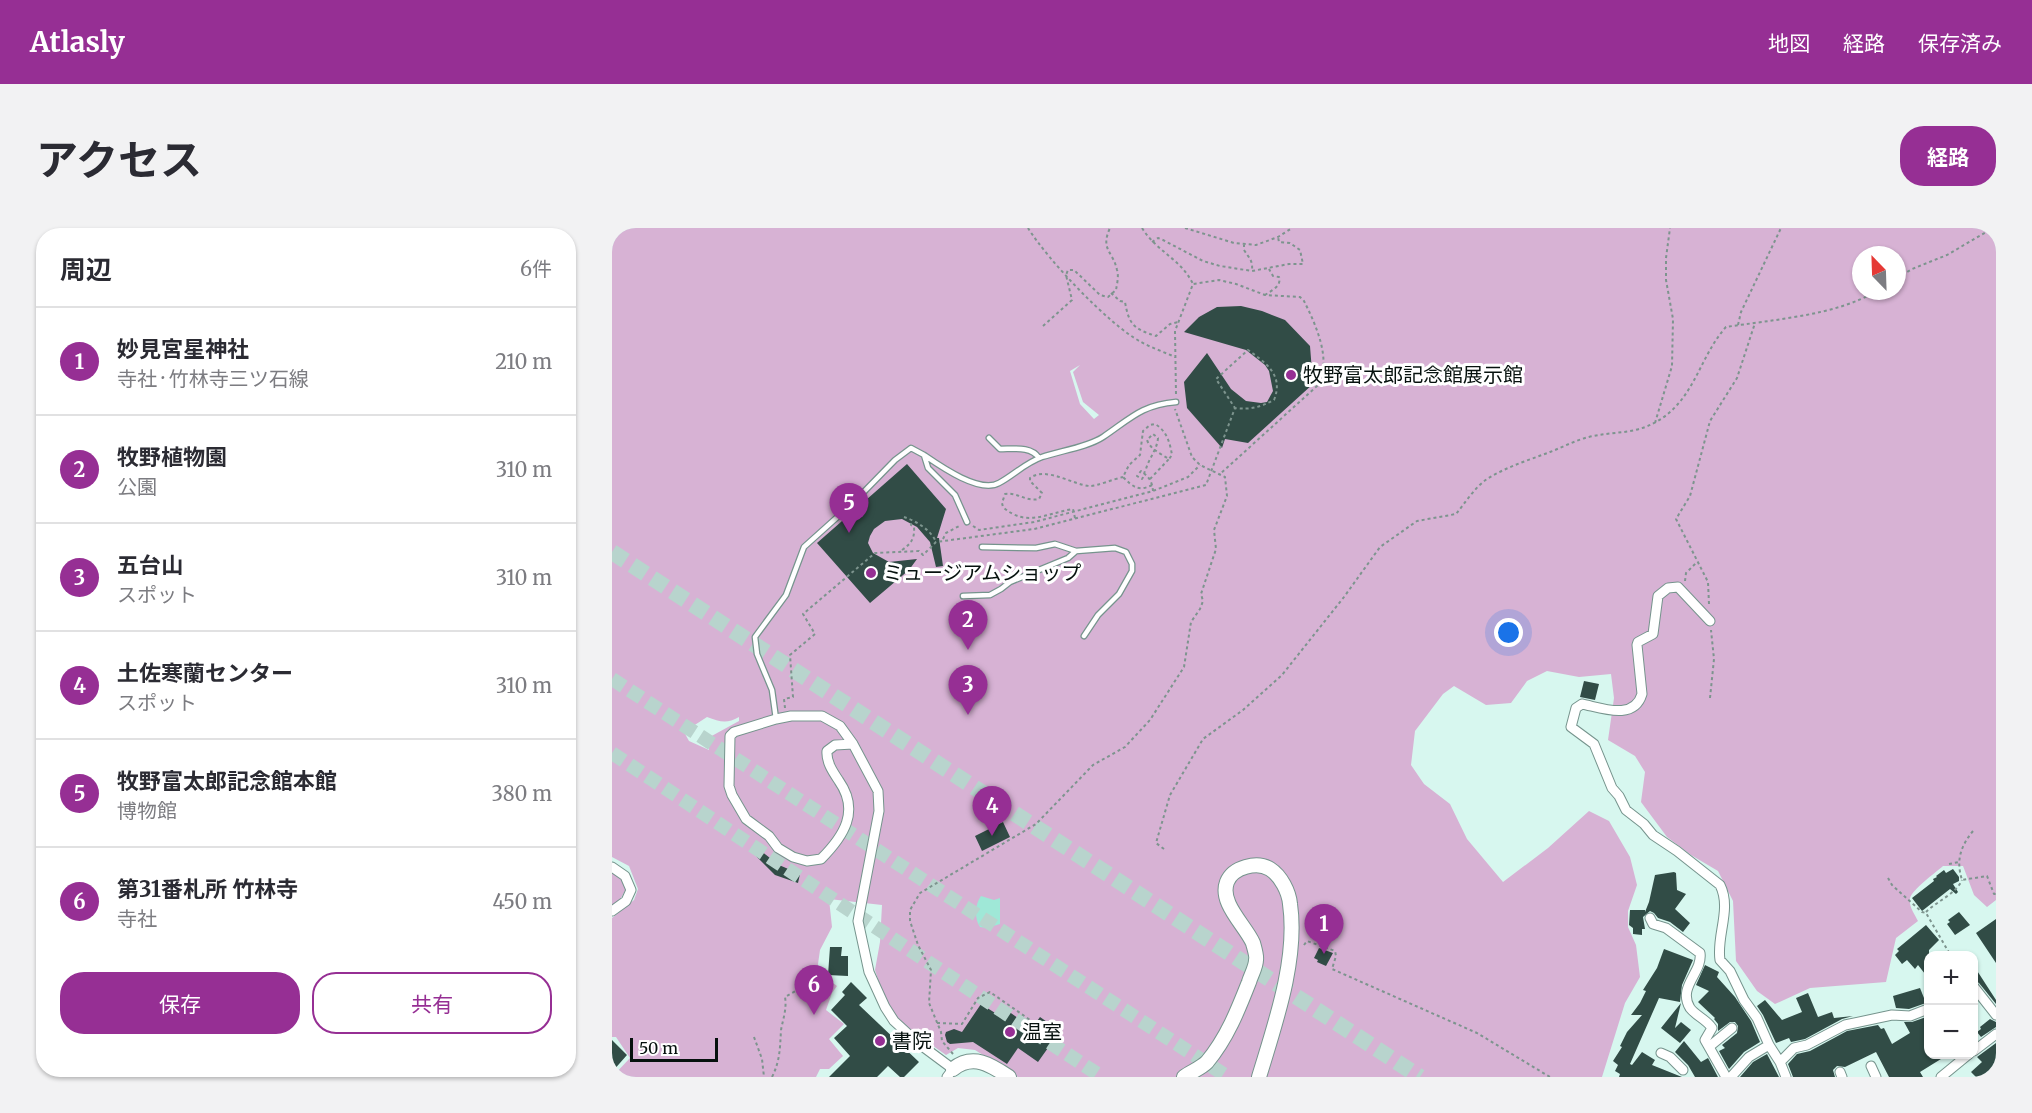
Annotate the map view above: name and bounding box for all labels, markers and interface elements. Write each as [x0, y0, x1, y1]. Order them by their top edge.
text: Atlasly [30, 24, 125, 60]
text: 地図 [1768, 30, 1810, 57]
text: 経路 [1843, 30, 1885, 57]
text: 保存済み [1918, 30, 2002, 57]
button: 経路 [1900, 126, 1996, 186]
text: アクセス [36, 134, 202, 186]
north arrow [1852, 246, 1906, 300]
text: 周辺 [60, 253, 112, 286]
text: 6件 [520, 256, 552, 281]
text: 妙見宮星神社 [117, 335, 249, 363]
text: 1 [75, 349, 84, 374]
text: 210 m [495, 349, 552, 374]
place label: 牧野富太郎記念館展示館 [1303, 362, 1523, 387]
text: 寺社 · 竹林寺三ツ石線 [117, 366, 309, 391]
marker: 牧野富太郎記念館展示館 [1284, 368, 1298, 382]
text: 牧野植物園 [117, 443, 227, 471]
text: 2 [74, 457, 85, 482]
text: 310 m [496, 457, 552, 482]
text: 公園 [117, 474, 157, 499]
pin: 5 [830, 484, 868, 533]
text: 五台山 [117, 551, 183, 579]
place label: ミュージアムショップ [883, 560, 1081, 585]
text: 3 [74, 565, 85, 590]
text: 310 m [496, 565, 552, 590]
marker: ミュージアムショップ [864, 566, 878, 580]
text: スポット [117, 582, 197, 607]
pin: 2 [948, 600, 988, 650]
your location [1494, 618, 1523, 647]
text: 土佐寒蘭センター [117, 659, 293, 687]
pin: 3 [948, 666, 988, 715]
text: 4 [73, 673, 86, 698]
text: 310 m [496, 673, 552, 698]
text: スポット [117, 690, 197, 715]
text: 牧野富太郎記念館本館 [117, 767, 337, 795]
text: 5 [74, 781, 85, 806]
text: 380 m [491, 781, 552, 806]
pin: 4 [972, 786, 1012, 836]
text: 博物館 [117, 798, 177, 823]
text: 第31番札所 竹林寺 [117, 875, 298, 903]
text: 6 [73, 889, 86, 914]
text: 450 m [493, 889, 552, 914]
pin: 1 [1304, 904, 1344, 954]
text: 寺社 [117, 906, 157, 931]
map controls [1924, 951, 1978, 1059]
button: + [1924, 951, 1978, 1005]
pin: 6 [794, 966, 834, 1015]
button: 保存 [60, 972, 300, 1034]
button: 共有 [312, 972, 552, 1034]
button: − [1924, 1005, 1978, 1059]
place label: 温室 [1022, 1019, 1062, 1044]
marker: 温室 [1003, 1025, 1017, 1039]
place label: 書院 [892, 1028, 932, 1053]
marker: 書院 [873, 1034, 887, 1048]
scale bar [630, 1035, 718, 1062]
text: 50 m [639, 1038, 678, 1058]

